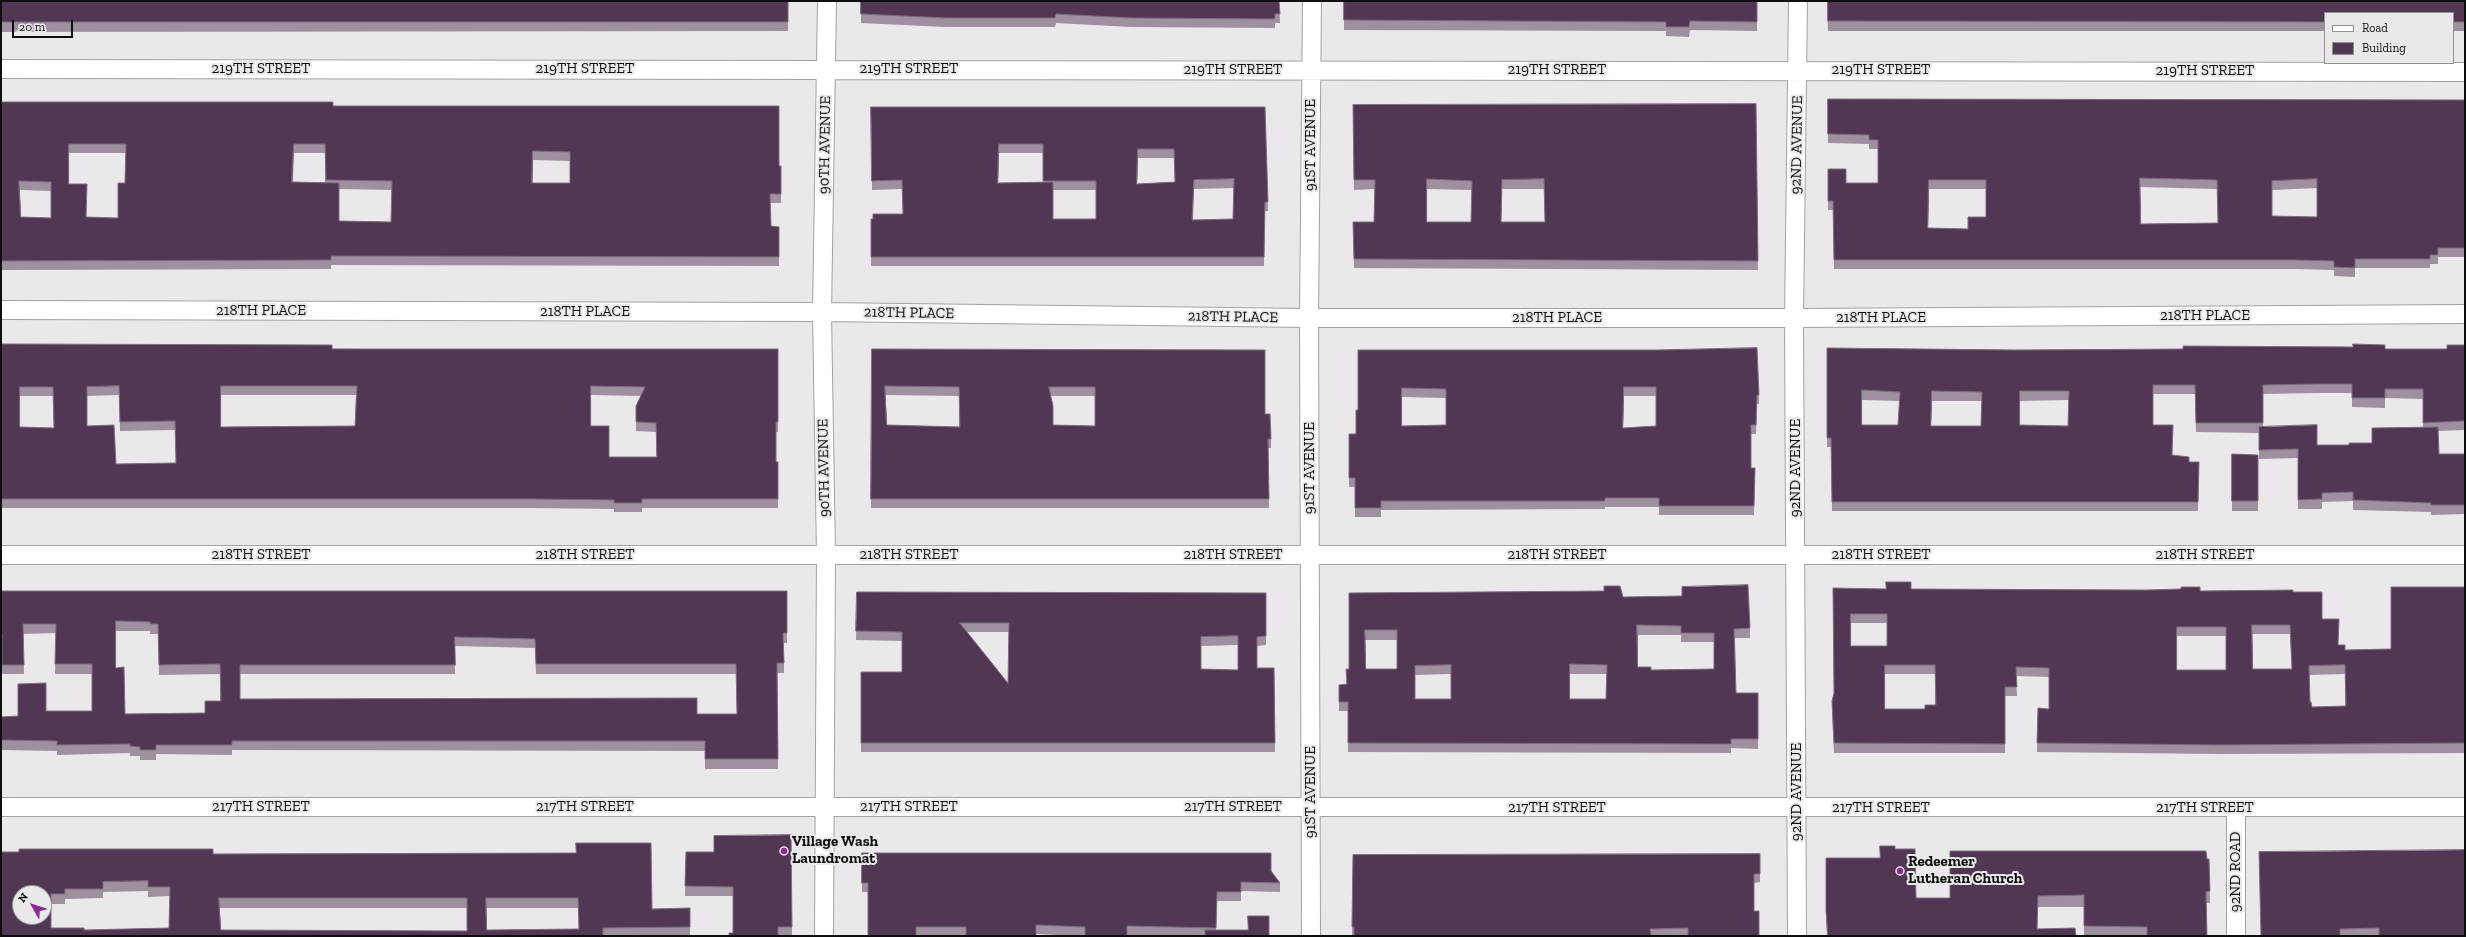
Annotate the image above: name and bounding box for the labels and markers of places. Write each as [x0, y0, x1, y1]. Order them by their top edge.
place label: Village Wash Laundromat [792, 833, 878, 868]
marker: Village Wash Laundromat [779, 846, 789, 856]
place label: Redeemer Lutheran Church [1908, 853, 2022, 888]
marker: Redeemer Lutheran Church [1895, 866, 1905, 876]

